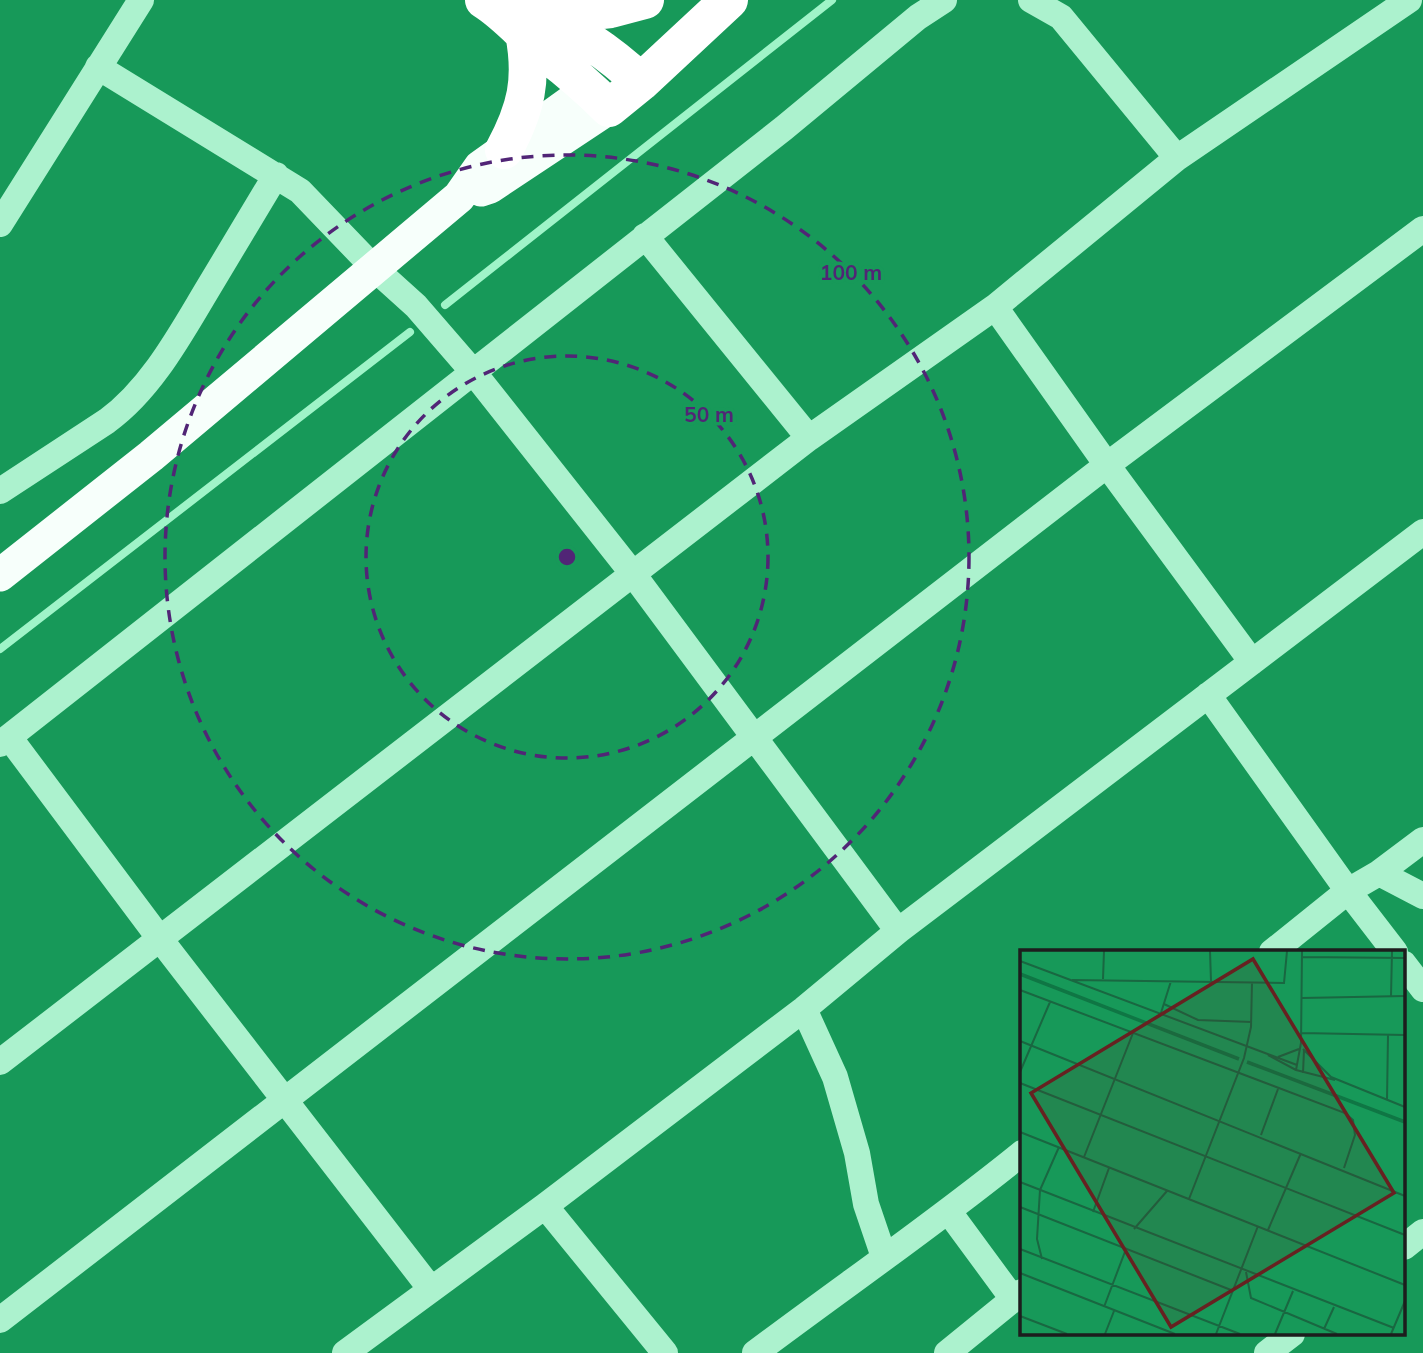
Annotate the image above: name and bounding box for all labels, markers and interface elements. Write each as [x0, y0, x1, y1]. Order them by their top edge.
text: 100 m [820, 259, 882, 285]
text: 50 m [684, 401, 734, 427]
centre of rings [555, 545, 579, 569]
inset map [1020, 950, 1406, 1336]

